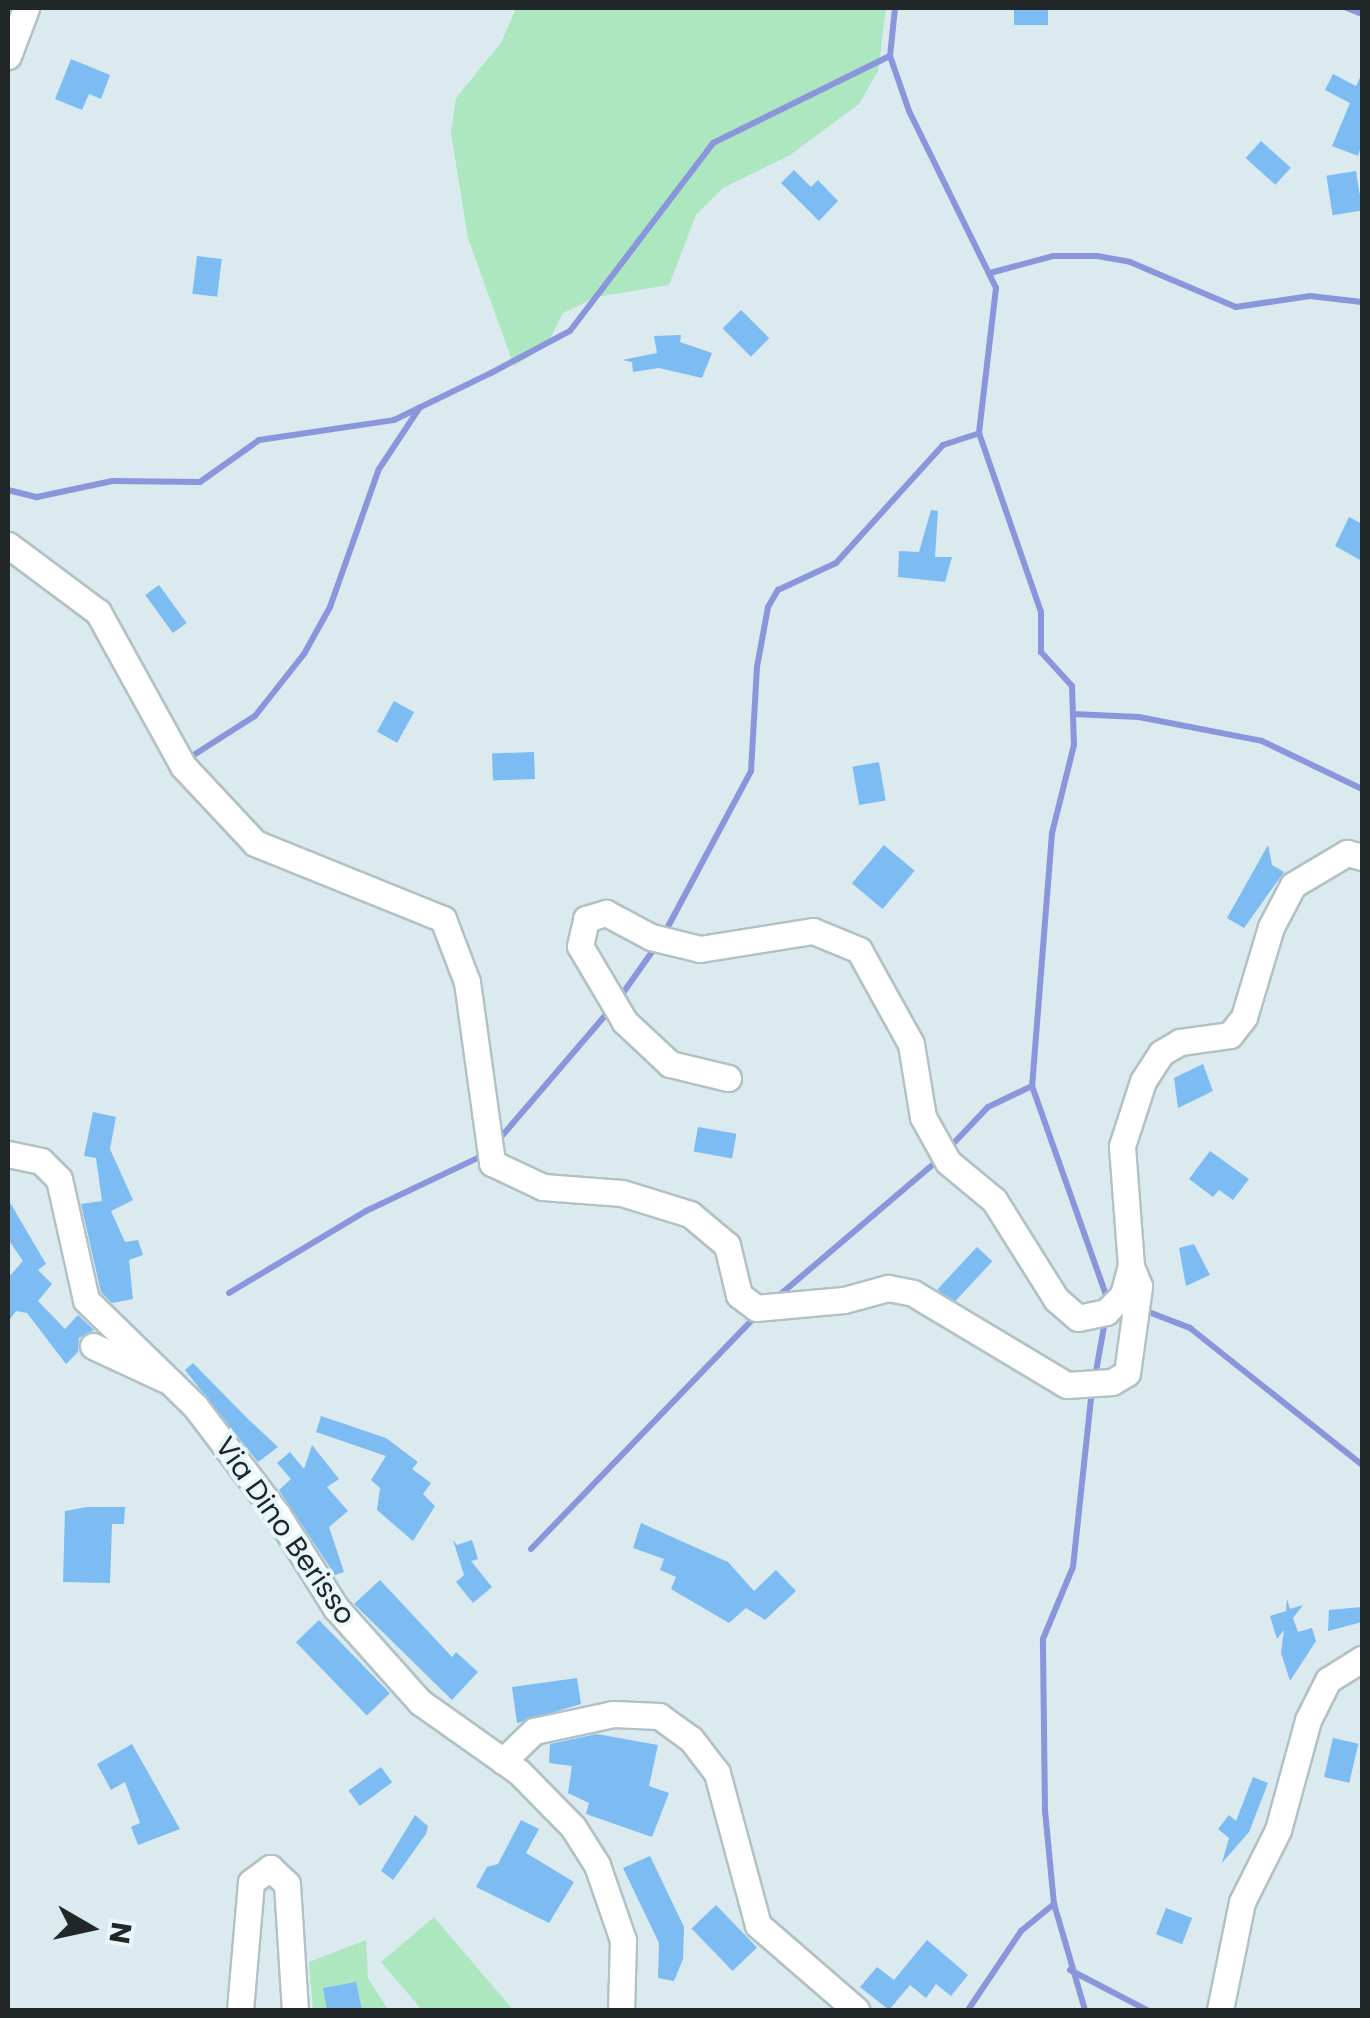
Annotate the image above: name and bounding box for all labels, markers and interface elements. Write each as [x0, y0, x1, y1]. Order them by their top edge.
street label: Via Dino Berisso [208, 1431, 362, 1631]
north arrow [40, 1878, 140, 1978]
text: N [99, 1919, 141, 1946]

